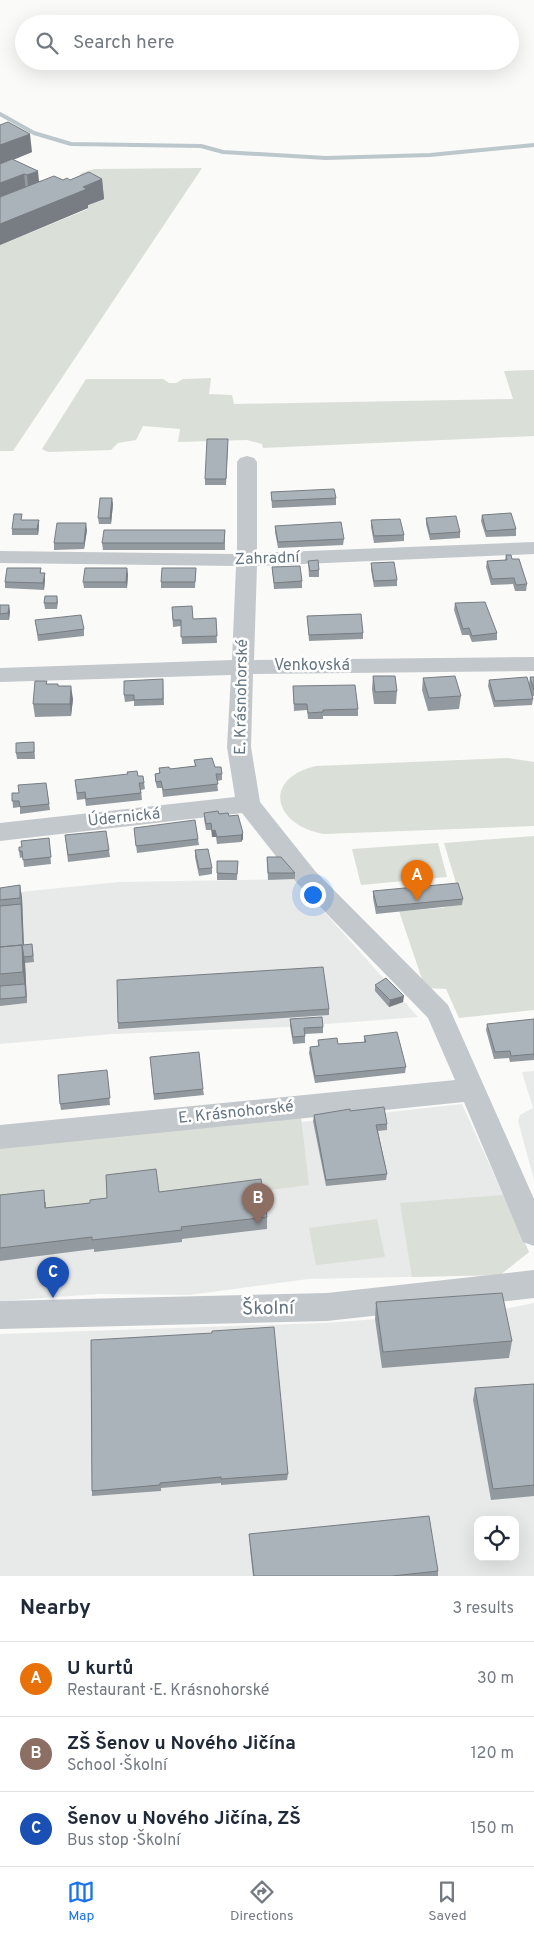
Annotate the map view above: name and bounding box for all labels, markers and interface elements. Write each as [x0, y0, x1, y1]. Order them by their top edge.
search box [15, 15, 519, 70]
icon: search [33, 29, 61, 57]
text: Search here [73, 31, 175, 55]
street label: Zahradní [234, 548, 302, 570]
street label: E. Krásnohorské [231, 639, 253, 755]
street label: Venkovská [274, 656, 350, 676]
street label: Údernická [86, 802, 161, 832]
pin: A [401, 860, 433, 901]
your location [300, 882, 326, 908]
street label: E. Krásnohorské [177, 1097, 295, 1129]
pin: B [242, 1183, 274, 1224]
pin: C [37, 1257, 69, 1298]
street label: Školní [242, 1296, 296, 1321]
map controls [474, 1516, 519, 1561]
button: locate [474, 1516, 519, 1561]
text: Nearby [20, 1595, 91, 1622]
text: 3 results [452, 1599, 514, 1619]
text: U kurtů [67, 1657, 134, 1681]
text: A [30, 1669, 42, 1689]
text: 30 m [477, 1669, 514, 1689]
text: Restaurant · E. Krásnohorské [67, 1681, 269, 1701]
text: ZŠ Šenov u Nového Jičína [67, 1732, 296, 1756]
text: B [30, 1744, 42, 1764]
text: 120 m [471, 1744, 514, 1764]
text: School · Školní [67, 1756, 167, 1776]
text: Šenov u Nového Jičína, ZŠ [67, 1807, 301, 1831]
text: C [31, 1819, 41, 1839]
text: 150 m [471, 1819, 514, 1839]
text: Bus stop · Školní [67, 1831, 180, 1851]
tab: Map [67, 1878, 95, 1925]
tab: Directions [230, 1878, 294, 1925]
tab: Saved [428, 1878, 467, 1925]

